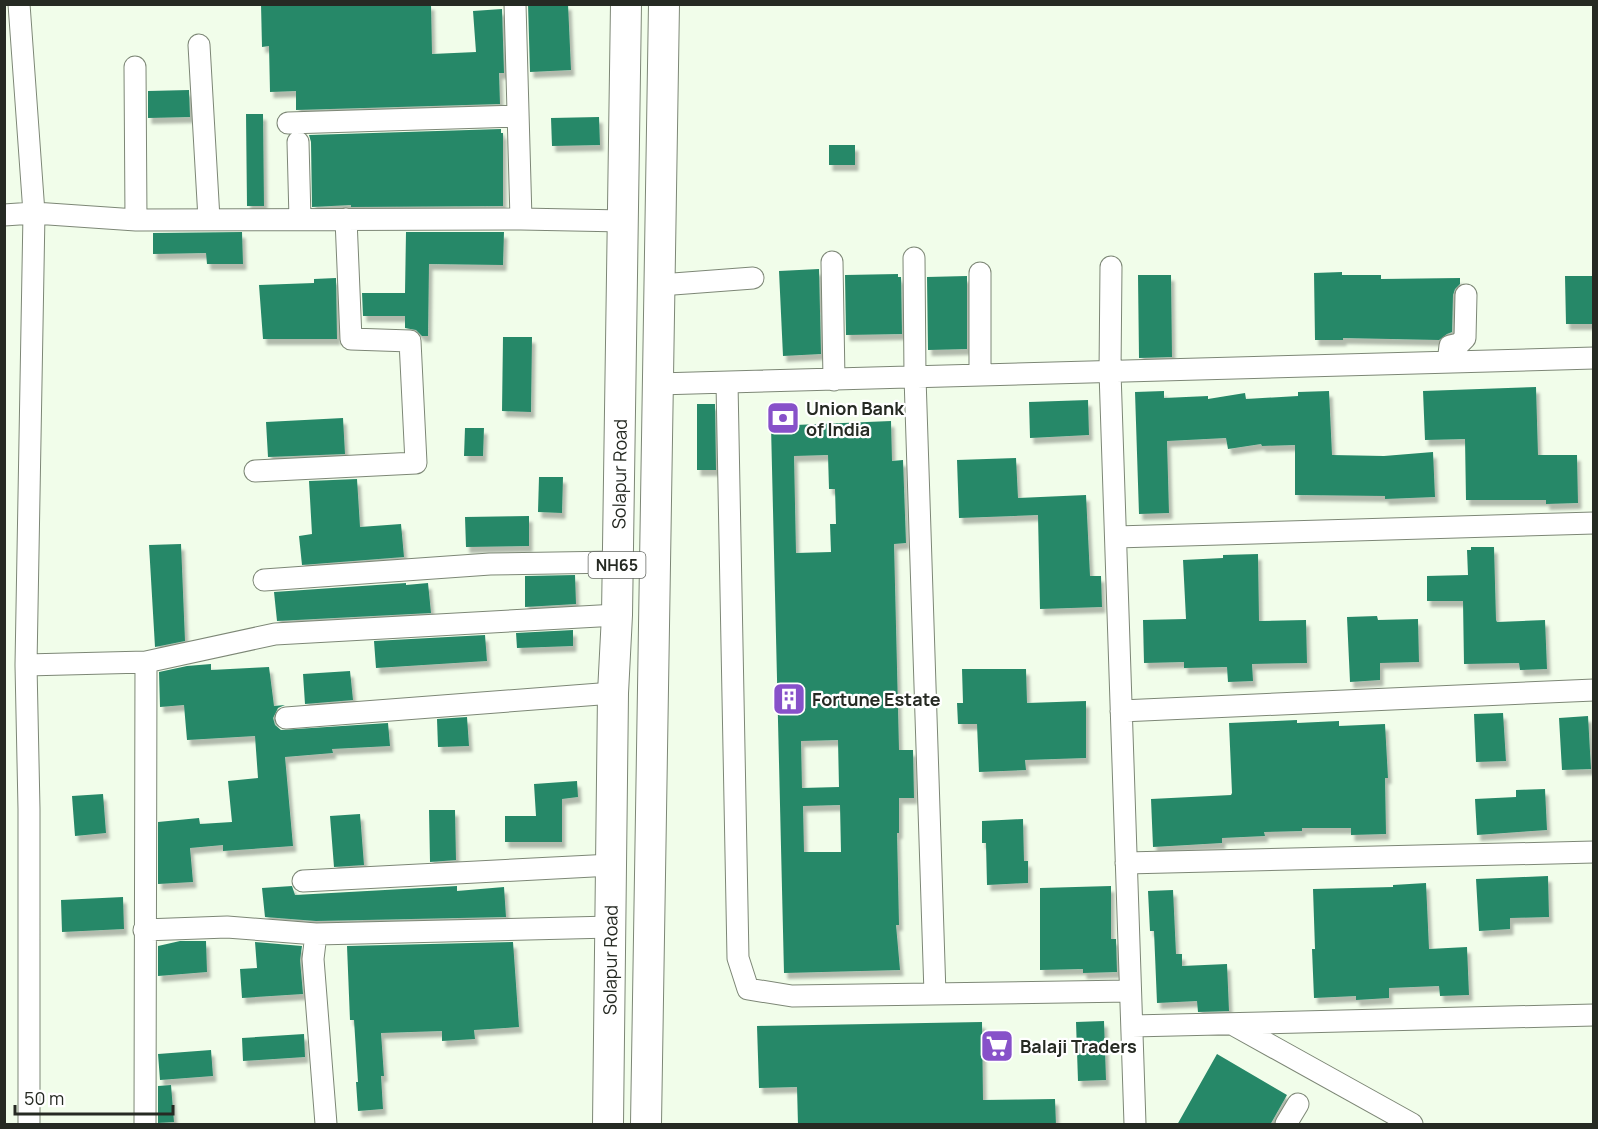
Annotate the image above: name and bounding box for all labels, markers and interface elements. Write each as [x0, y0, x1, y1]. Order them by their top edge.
place label: Union Bank of India [806, 396, 905, 441]
bank icon: Union Bank of India [765, 400, 801, 436]
street label: Solapur Road [606, 419, 632, 529]
road number: NH65 [588, 552, 646, 578]
building icon: Fortune Estate [771, 681, 807, 717]
place label: Fortune Estate [812, 687, 941, 711]
street label: Solapur Road [597, 905, 623, 1015]
supermarket icon: Balaji Traders [979, 1028, 1015, 1064]
place label: Balaji Traders [1020, 1034, 1137, 1058]
scale bar [15, 1078, 172, 1116]
text: 50 m [24, 1086, 64, 1110]

